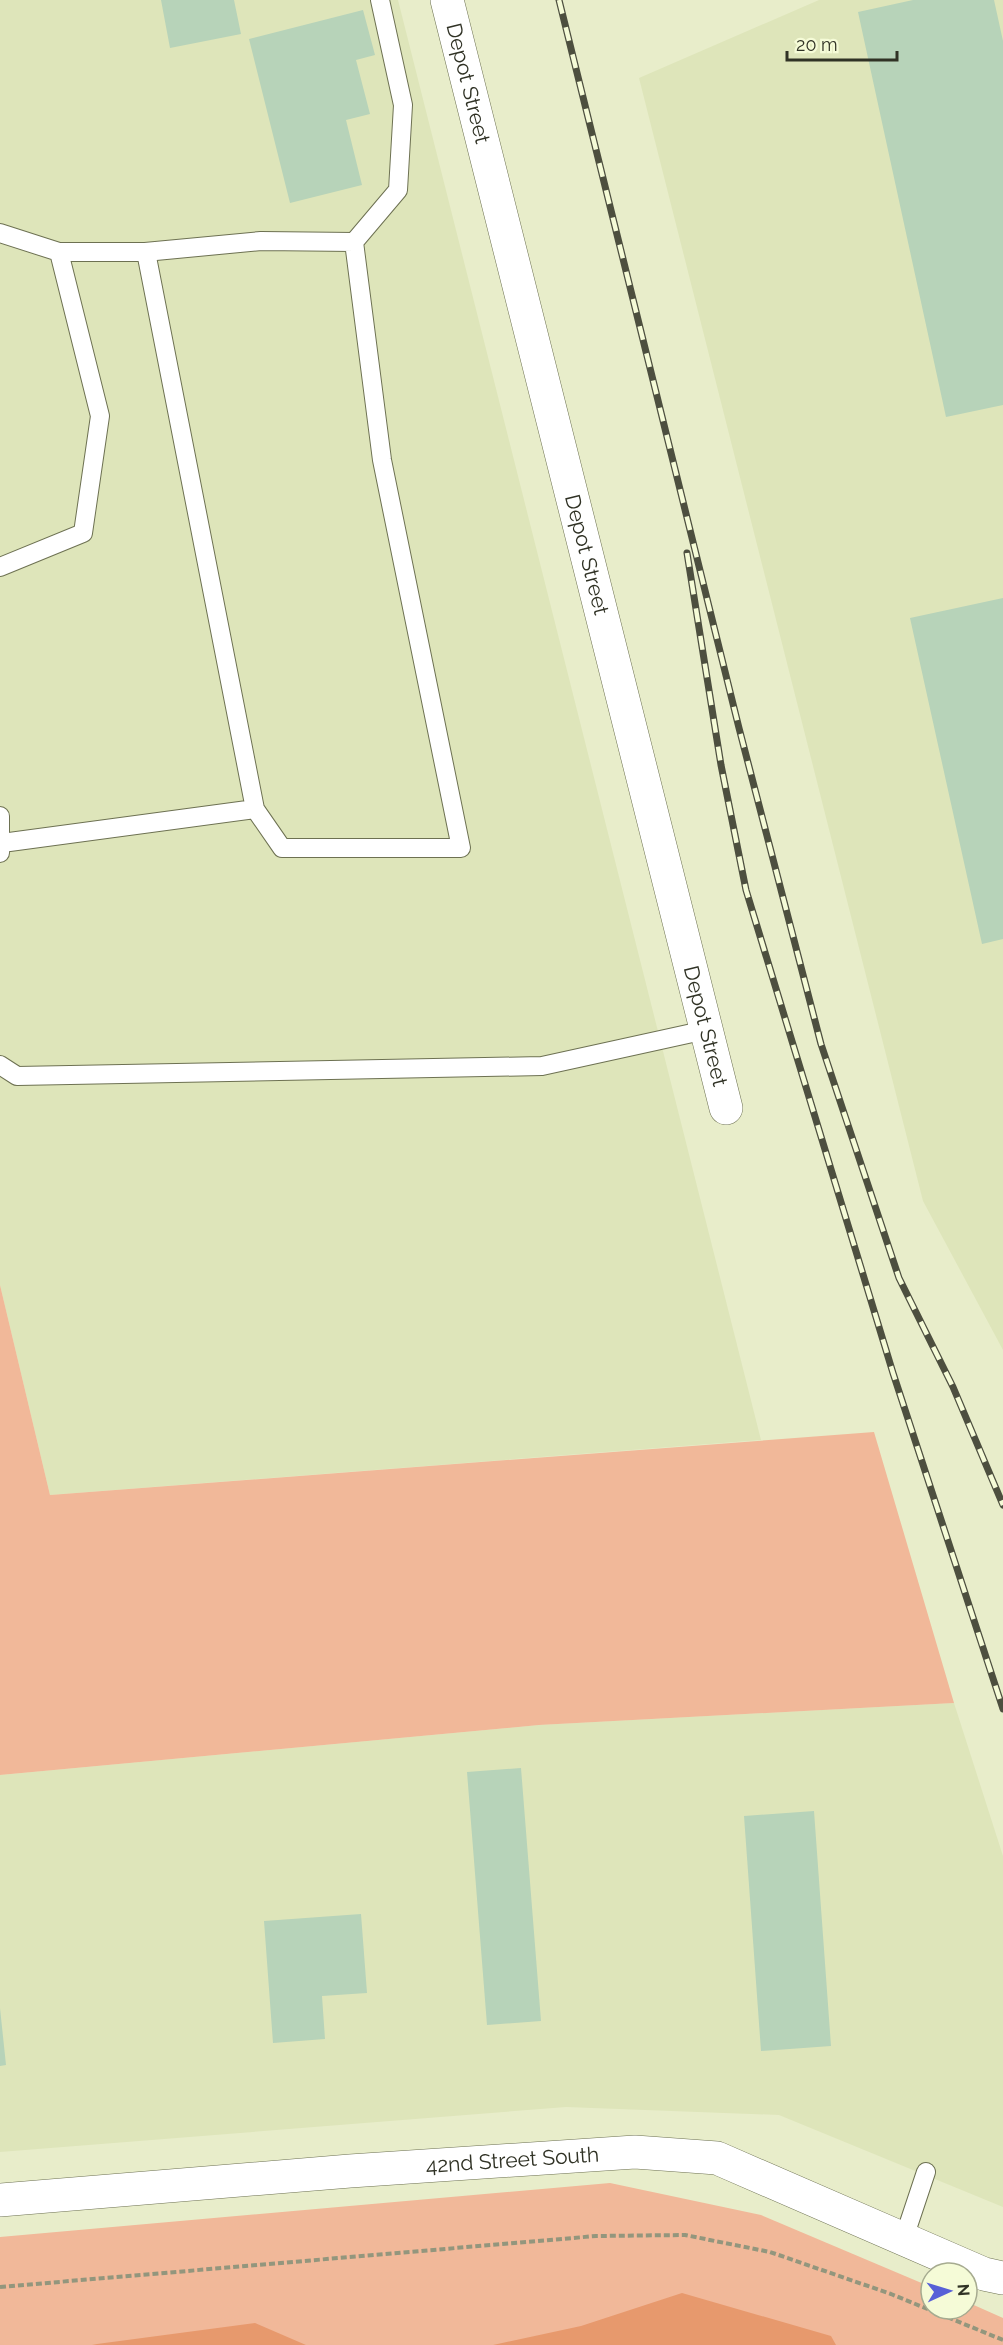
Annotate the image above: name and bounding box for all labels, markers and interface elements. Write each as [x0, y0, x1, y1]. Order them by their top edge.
street label: Depot Street [441, 20, 496, 146]
scale bar [787, 24, 896, 62]
text: 20 m [796, 34, 838, 55]
street label: Depot Street [560, 492, 614, 617]
street label: Depot Street [679, 963, 733, 1089]
street label: 42nd Street South [425, 2141, 600, 2178]
north arrow [919, 2261, 979, 2321]
text: N [954, 2283, 973, 2297]

